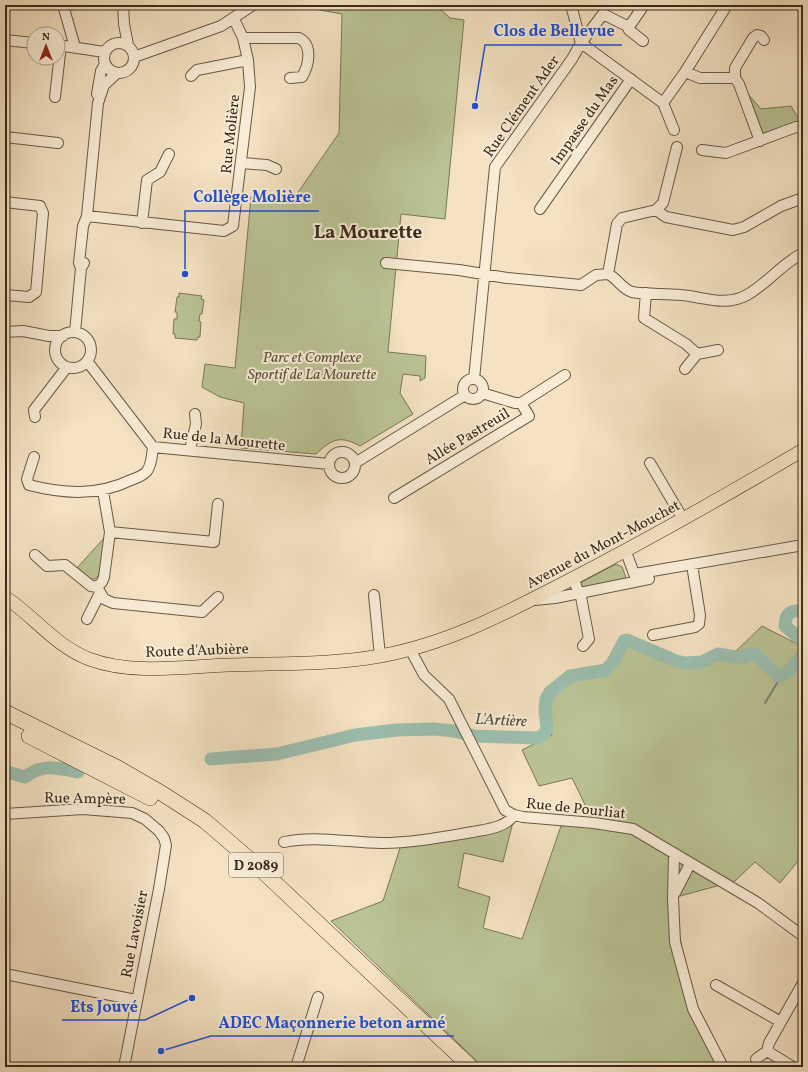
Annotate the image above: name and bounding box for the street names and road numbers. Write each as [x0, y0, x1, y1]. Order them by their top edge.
street label: Rue Clément Ader [479, 52, 565, 162]
street label: Impasse du Mas [546, 72, 624, 170]
street label: Rue Molière [217, 93, 246, 175]
street label: Allée Pastreuil [421, 404, 514, 471]
street label: Rue de la Mourette [161, 424, 286, 457]
street label: Avenue du Mont-Mouchet [523, 496, 684, 595]
street label: Route d'Aubière [145, 639, 249, 664]
street label: Rue Ampère [44, 788, 126, 811]
street label: Rue de Pourliat [525, 794, 627, 825]
road number: D 2089 [229, 853, 283, 877]
street label: Rue Lavoisier [117, 889, 154, 980]

